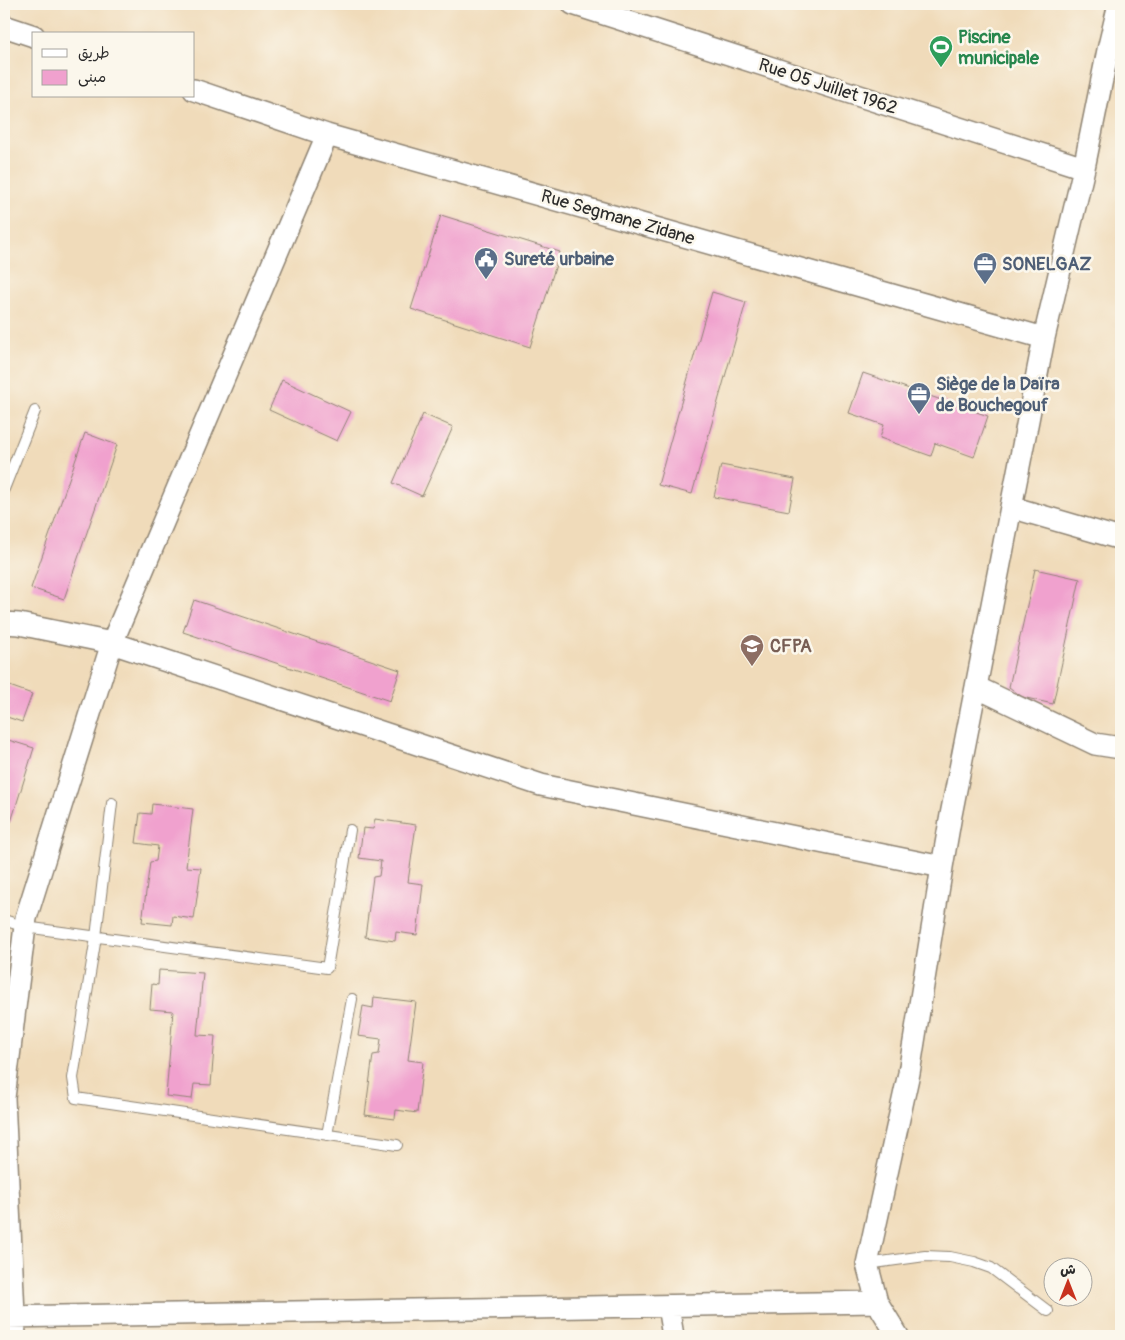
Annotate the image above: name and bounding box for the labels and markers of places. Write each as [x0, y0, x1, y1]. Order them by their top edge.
place label: Piscine municipale [958, 26, 1040, 70]
sports icon: Piscine municipale [928, 34, 954, 68]
public building icon: Sureté urbaine [473, 246, 499, 280]
place label: Sureté urbaine [504, 248, 615, 271]
office icon: SONELGAZ [972, 251, 998, 285]
place label: SONELGAZ [1002, 253, 1092, 276]
place label: Siège de la Daïra de Bouchegouf [936, 373, 1060, 417]
office icon: Siège de la Daïra de Bouchegouf [906, 381, 932, 415]
school or university icon: CFPA [739, 633, 765, 667]
place label: CFPA [770, 635, 812, 658]

